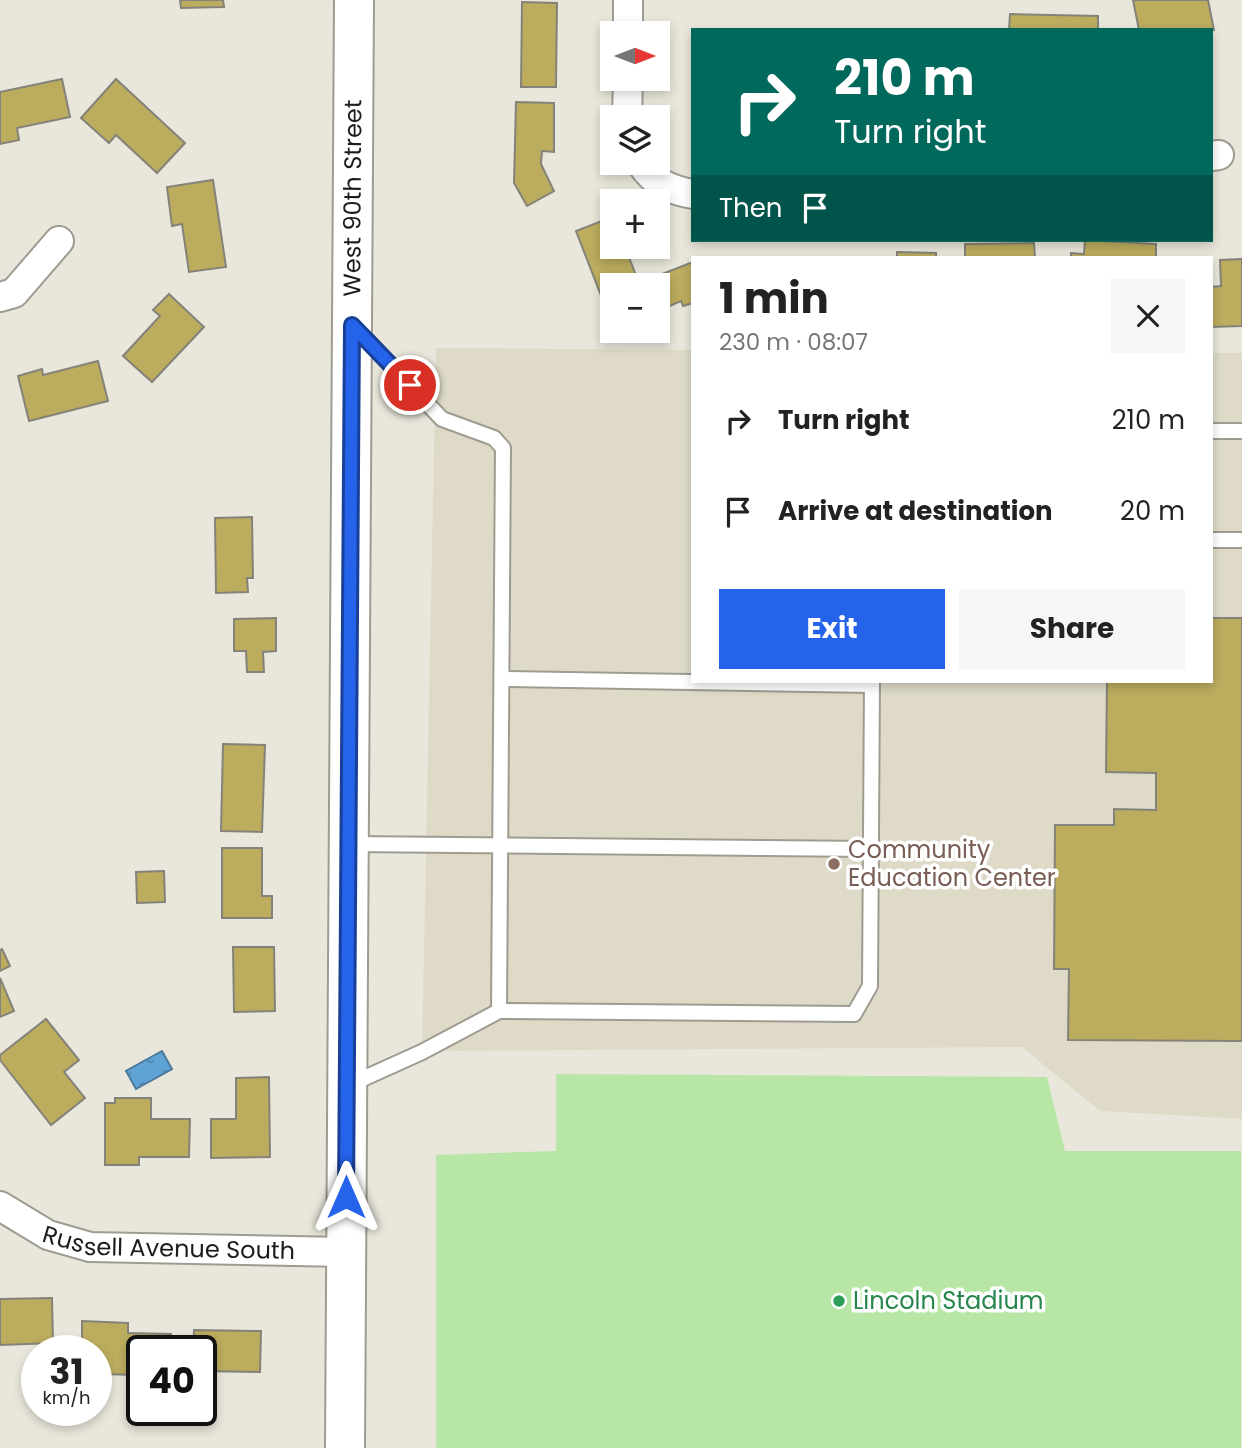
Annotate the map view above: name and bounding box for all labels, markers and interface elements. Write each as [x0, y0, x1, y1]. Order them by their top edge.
north arrow [600, 21, 670, 91]
map controls [600, 21, 670, 343]
text: 210 m [834, 44, 975, 112]
icon: right [719, 56, 810, 147]
street label: West 90th Street [335, 99, 369, 297]
button: layers [600, 105, 670, 175]
text: Turn right [834, 109, 986, 154]
button: + [600, 189, 670, 259]
icon: arrive [796, 189, 834, 227]
text: Then [719, 190, 782, 226]
text: 1 min [719, 269, 829, 328]
button: − [600, 273, 670, 343]
button: close [1111, 279, 1185, 353]
text: 230 m · 08:07 [719, 326, 868, 358]
pin [380, 355, 440, 415]
icon: arrive [391, 366, 429, 404]
icon: right [719, 402, 757, 440]
text: Turn right [778, 402, 910, 438]
text: 210 m [1112, 402, 1185, 438]
icon: arrive [719, 493, 757, 531]
text: Arrive at destination [778, 493, 1053, 529]
text: 20 m [1120, 493, 1185, 529]
button: Exit [719, 589, 945, 669]
button: Share [959, 589, 1185, 669]
place label: Community Education Center [848, 833, 1056, 894]
marker: Community Education Center [826, 856, 842, 872]
position arrow [309, 1160, 383, 1234]
street label: Russell Avenue South [39, 1217, 295, 1267]
place label: Lincoln Stadium [853, 1284, 1044, 1317]
marker: Lincoln Stadium [831, 1293, 847, 1309]
speed limit sign: 40 [126, 1335, 217, 1426]
text: 31 [49, 1347, 84, 1396]
text: km/h [43, 1385, 90, 1410]

